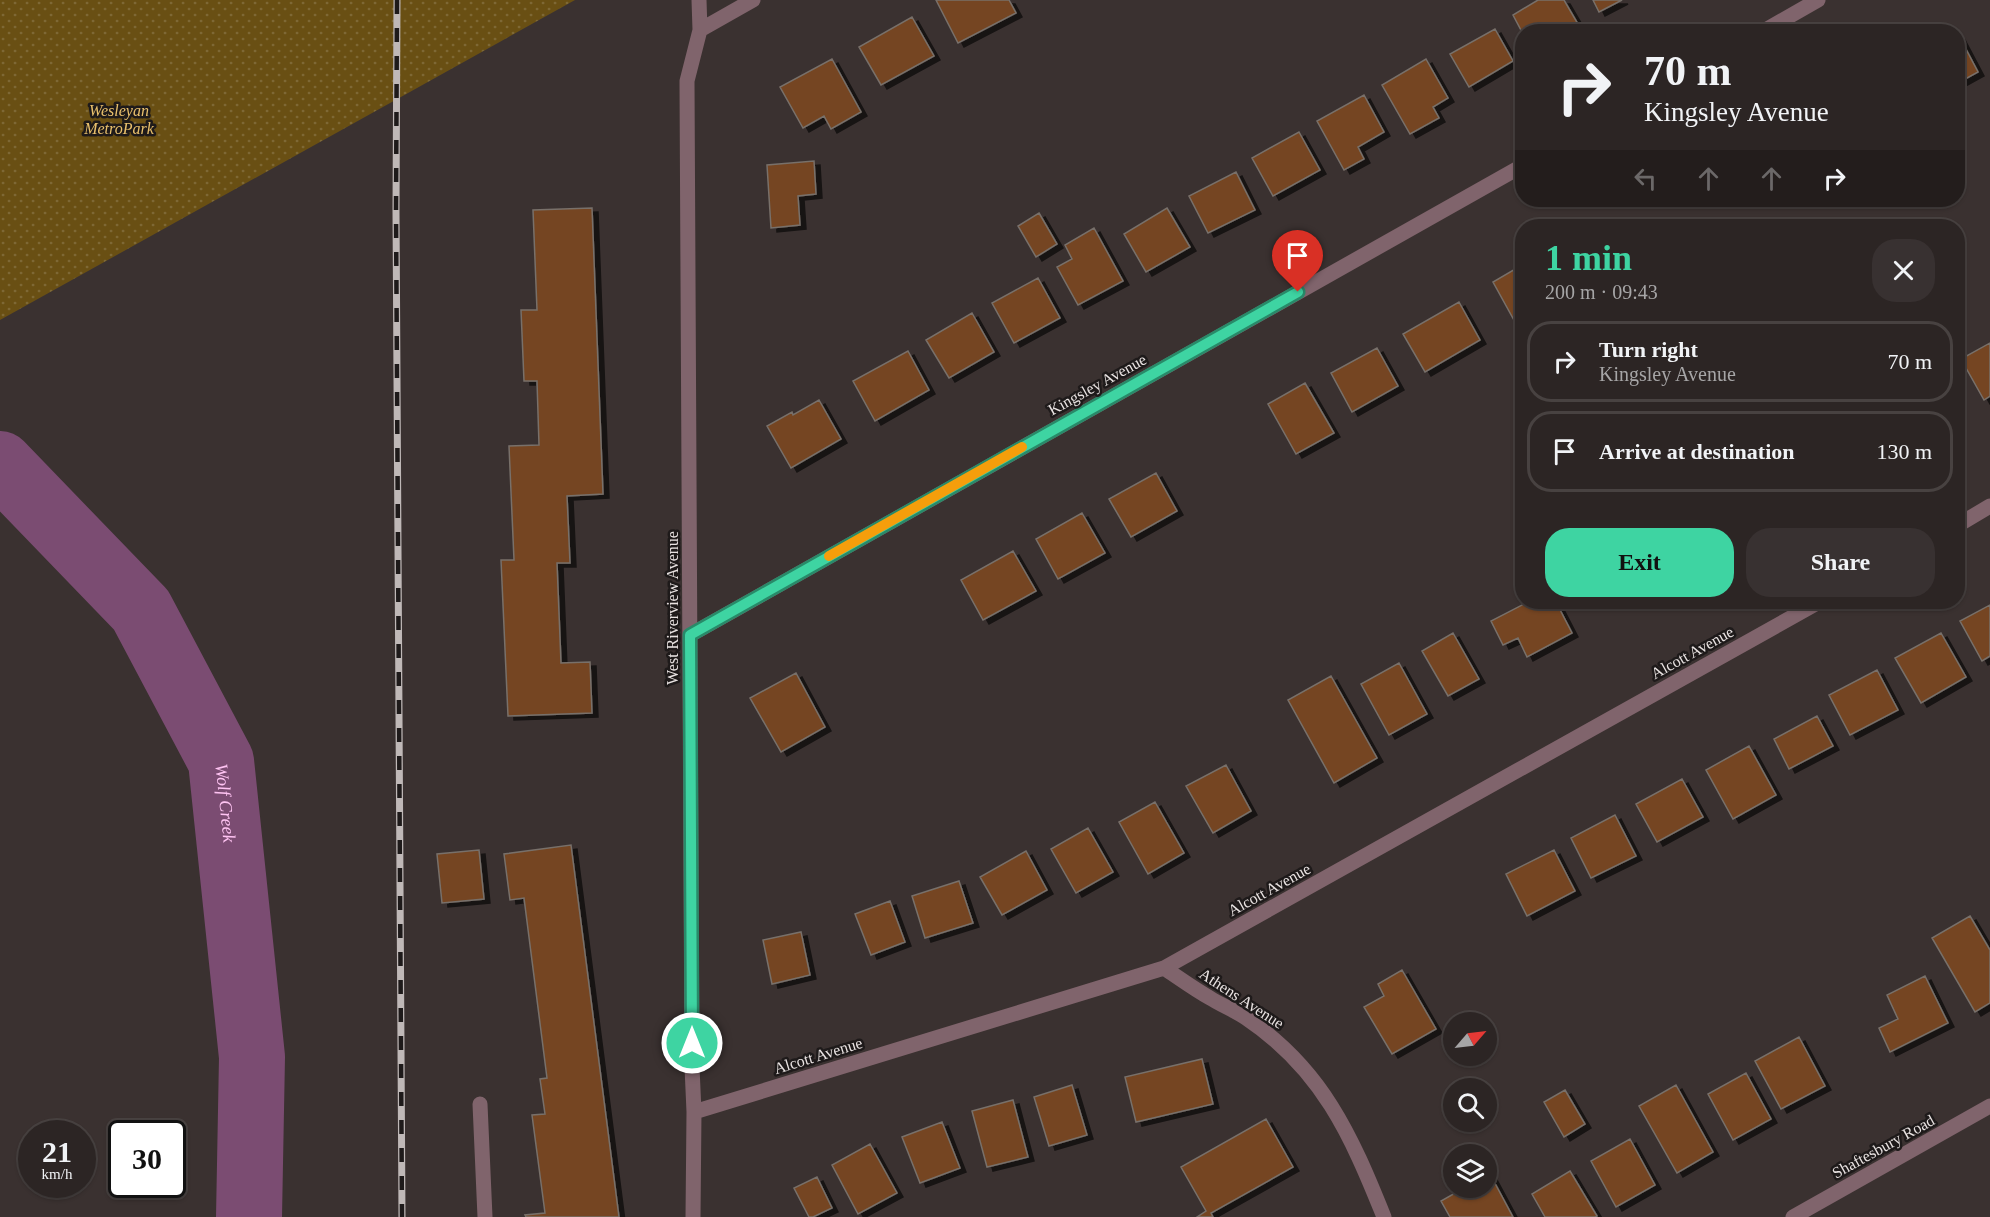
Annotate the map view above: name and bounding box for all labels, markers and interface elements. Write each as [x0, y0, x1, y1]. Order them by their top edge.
icon: right [1545, 48, 1623, 126]
text: 70 m [1644, 48, 1732, 94]
text: Kingsley Avenue [1644, 97, 1829, 127]
park label: Wesleyan MetroPark [83, 102, 155, 137]
icon: left [1629, 162, 1662, 195]
icon: ahead [1692, 162, 1725, 195]
icon: ahead [1755, 162, 1788, 195]
icon: right [1818, 162, 1851, 195]
pin [1272, 230, 1323, 292]
text: 1 min [1545, 238, 1632, 278]
icon: arrive [1281, 239, 1314, 272]
button: close [1872, 239, 1935, 302]
text: 200 m · 09:43 [1545, 281, 1658, 303]
text: Turn right [1599, 337, 1698, 362]
icon: right [1548, 345, 1581, 378]
text: 70 m [1887, 349, 1932, 374]
street label: Kingsley Avenue [1045, 350, 1150, 419]
text: Kingsley Avenue [1599, 363, 1736, 385]
icon: arrive [1548, 435, 1581, 468]
text: Arrive at destination [1599, 439, 1795, 464]
text: 130 m [1876, 439, 1932, 464]
button: Exit [1545, 528, 1734, 597]
button: Share [1746, 528, 1935, 597]
street label: West Riverview Avenue [664, 531, 681, 685]
street label: Alcott Avenue [1648, 623, 1736, 682]
water label: Wolf Creek [211, 762, 240, 844]
street label: Alcott Avenue [1225, 860, 1313, 919]
street label: Athens Avenue [1196, 965, 1287, 1032]
position arrow [660, 1011, 724, 1075]
north arrow [1443, 1012, 1497, 1066]
map controls [1443, 1012, 1497, 1198]
street label: Alcott Avenue [772, 1034, 864, 1077]
button: search [1443, 1078, 1497, 1132]
street label: Shaftesbury Road [1829, 1111, 1938, 1182]
speed limit sign: 30 [108, 1120, 186, 1198]
text: 21 [42, 1135, 72, 1168]
button: layers [1443, 1144, 1497, 1198]
text: km/h [42, 1166, 72, 1182]

